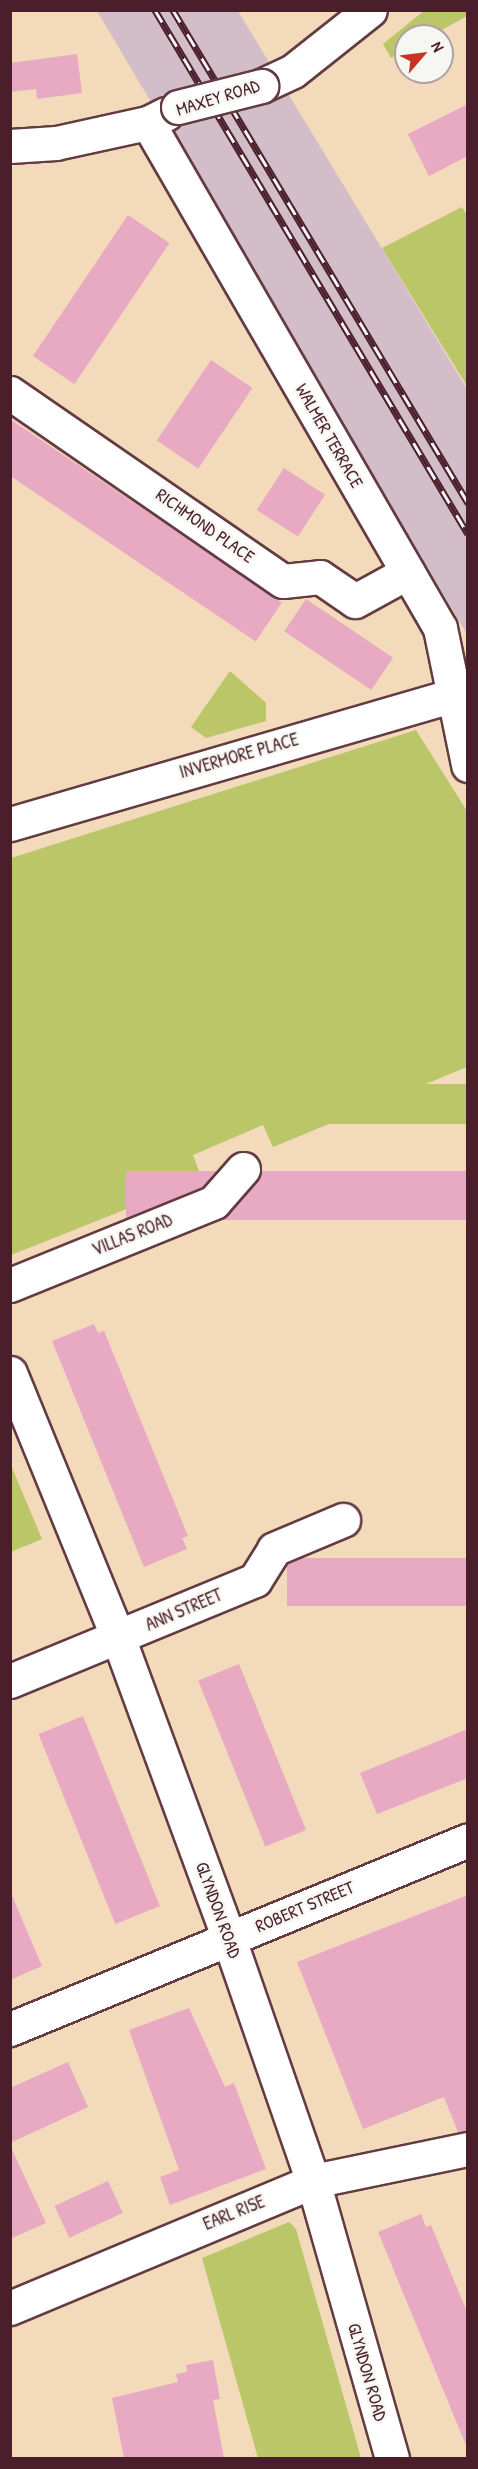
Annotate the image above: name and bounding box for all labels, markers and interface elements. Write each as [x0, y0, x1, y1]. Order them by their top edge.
north arrow [394, 24, 454, 84]
text: N [426, 38, 450, 55]
street label: MAXEY ROAD [174, 75, 262, 121]
street label: WALMER TERRACE [290, 380, 368, 492]
street label: RICHMOND PLACE [151, 484, 259, 568]
street label: INVERMORE PLACE [177, 729, 301, 783]
street label: VILLAS ROAD [89, 1209, 175, 1261]
street label: ANN STREET [142, 1584, 226, 1636]
street label: GLYNDON ROAD [191, 1859, 245, 1961]
street label: ROBERT STREET [252, 1877, 358, 1937]
street label: EARL RISE [200, 2191, 268, 2235]
street label: GLYNDON ROAD [343, 2321, 391, 2423]

